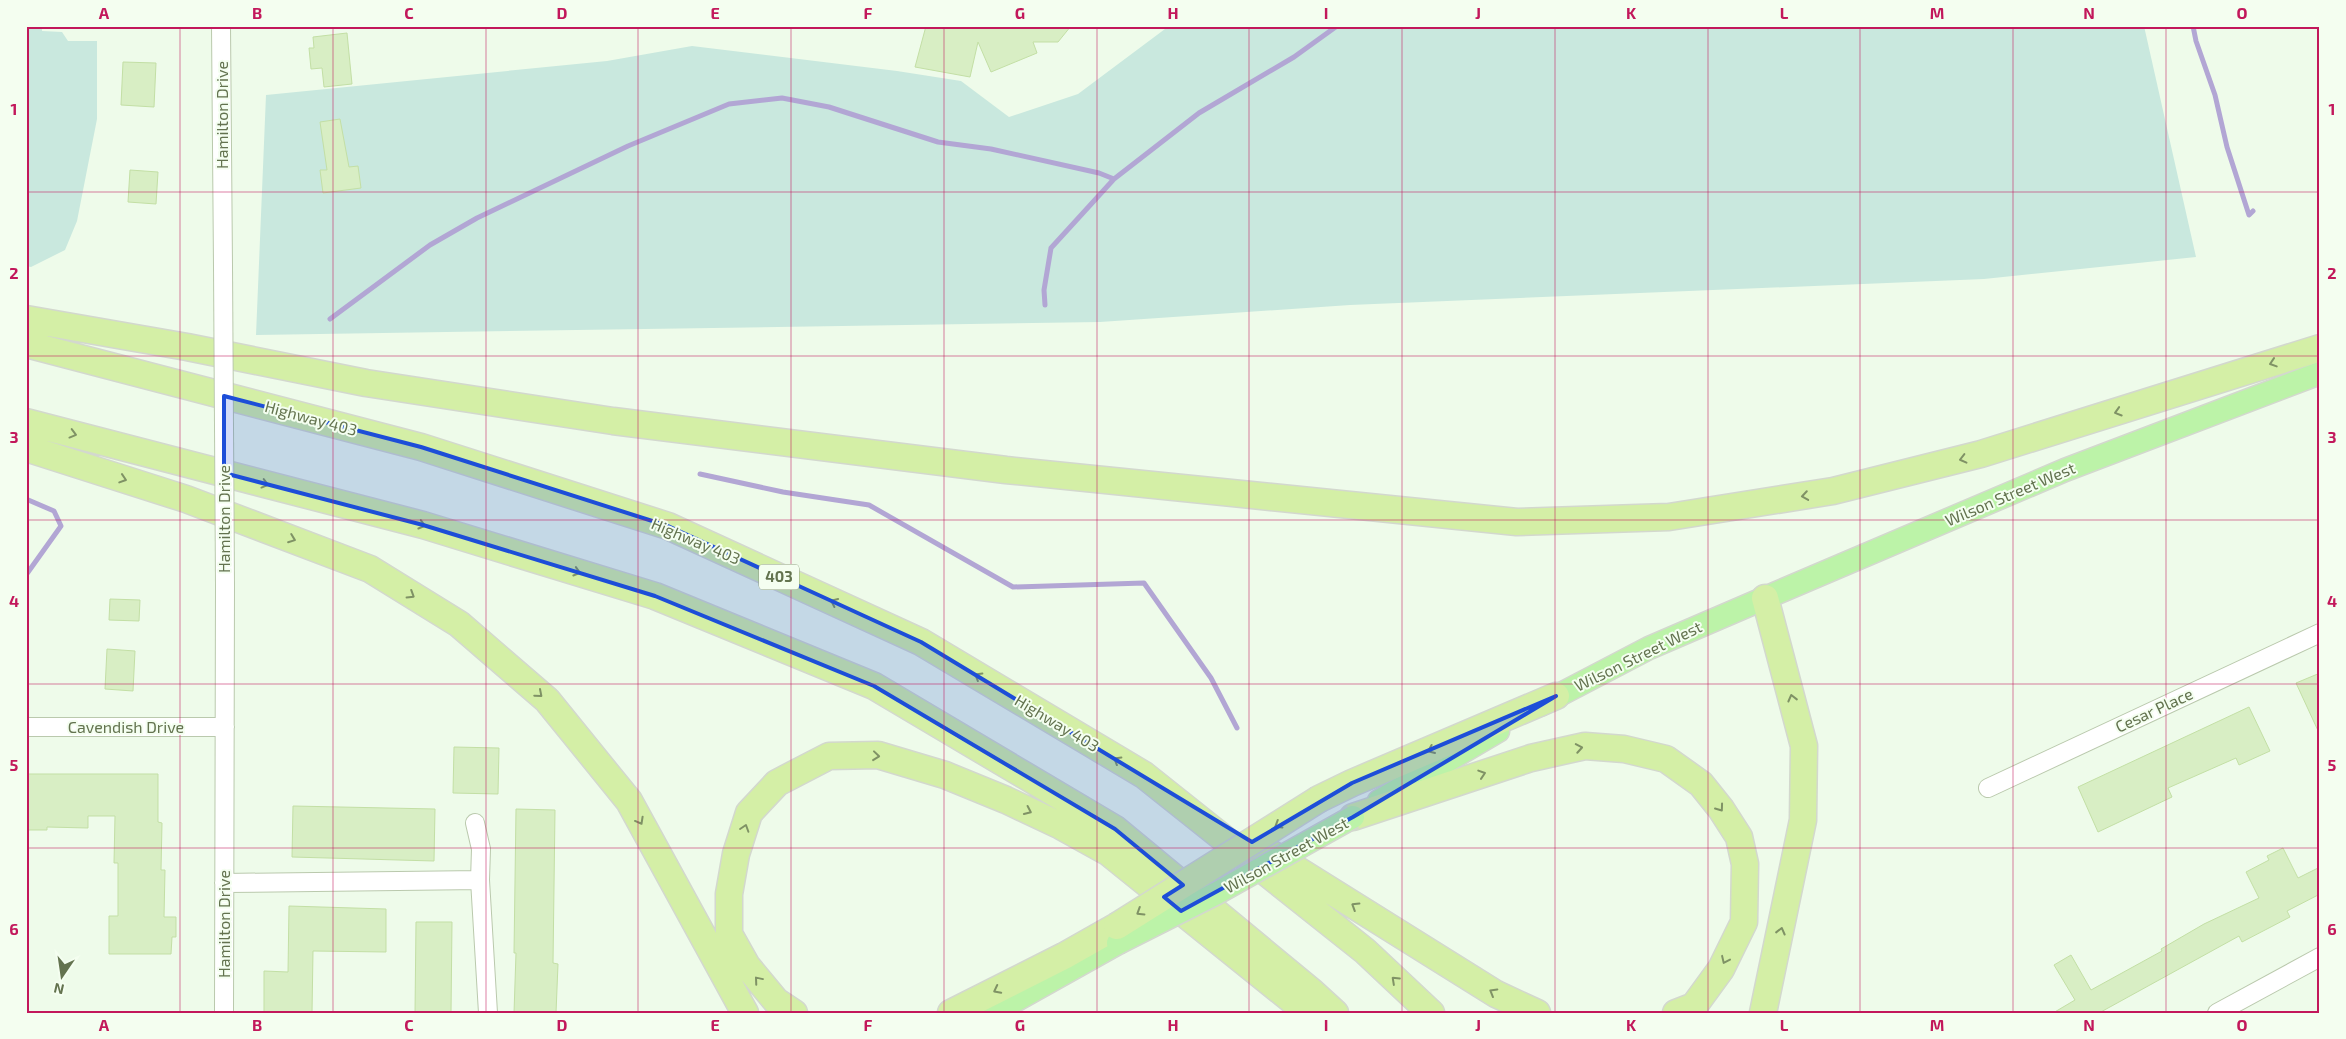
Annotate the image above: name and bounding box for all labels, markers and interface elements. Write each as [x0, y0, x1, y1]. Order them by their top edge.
text: A [99, 3, 110, 22]
text: B [252, 3, 262, 22]
text: C [404, 3, 414, 22]
text: D [557, 3, 568, 22]
text: E [710, 3, 720, 22]
text: F [864, 3, 873, 22]
text: G [1015, 3, 1025, 22]
text: H [1167, 3, 1179, 22]
text: I [1324, 3, 1328, 22]
text: J [1475, 3, 1481, 22]
text: K [1626, 3, 1637, 22]
text: L [1780, 3, 1789, 22]
text: M [1930, 3, 1944, 22]
text: N [2083, 3, 2095, 22]
text: O [2236, 3, 2248, 22]
street label: Hamilton Drive [212, 61, 231, 169]
text: 1 [11, 99, 17, 118]
text: 1 [2329, 99, 2335, 118]
text: 2 [9, 263, 19, 282]
text: 2 [2327, 263, 2337, 282]
one-way arrow [2270, 357, 2278, 367]
street label: Highway 403 [263, 396, 359, 439]
one-way arrow [2115, 406, 2123, 416]
text: 3 [9, 427, 19, 446]
text: 3 [2327, 427, 2337, 446]
one-way arrow [69, 428, 78, 439]
one-way arrow [1958, 453, 1967, 464]
street label: Wilson Street West [1942, 458, 2078, 530]
street label: Hamilton Drive [214, 465, 233, 573]
one-way arrow [118, 473, 126, 483]
one-way arrow [260, 478, 269, 489]
one-way arrow [1800, 490, 1809, 500]
street label: Highway 403 [649, 513, 744, 568]
one-way arrow [417, 519, 425, 529]
one-way arrow [287, 533, 296, 543]
road number: 403 [759, 564, 799, 590]
one-way arrow [573, 566, 581, 576]
one-way arrow [406, 588, 415, 598]
text: 4 [9, 591, 19, 610]
text: 4 [2327, 591, 2337, 610]
one-way arrow [830, 598, 839, 608]
street label: Wilson Street West [1571, 616, 1705, 695]
one-way arrow [974, 672, 983, 682]
street label: Cesar Place [2112, 683, 2196, 736]
one-way arrow [534, 688, 543, 697]
street label: Highway 403 [1012, 690, 1103, 755]
one-way arrow [1787, 694, 1798, 703]
street label: Cavendish Drive [68, 717, 184, 736]
one-way arrow [1427, 743, 1436, 754]
one-way arrow [1574, 743, 1583, 753]
one-way arrow [872, 750, 880, 761]
text: 5 [10, 755, 19, 774]
text: 5 [2328, 755, 2337, 774]
one-way arrow [1114, 756, 1123, 766]
one-way arrow [1477, 770, 1486, 780]
one-way arrow [1714, 802, 1723, 812]
one-way arrow [1023, 804, 1032, 815]
street label: Wilson Street West [1220, 812, 1351, 897]
one-way arrow [634, 815, 644, 824]
one-way arrow [1274, 819, 1283, 829]
one-way arrow [739, 825, 749, 833]
street label: Hamilton Drive [214, 870, 233, 978]
one-way arrow [1352, 902, 1361, 912]
one-way arrow [1137, 905, 1146, 915]
text: 6 [9, 919, 19, 938]
text: 6 [2327, 919, 2337, 938]
one-way arrow [1775, 927, 1785, 935]
north arrow [38, 952, 88, 1002]
one-way arrow [1721, 955, 1732, 964]
one-way arrow [756, 977, 764, 986]
one-way arrow [1392, 977, 1401, 986]
text: N [52, 980, 66, 999]
one-way arrow [993, 984, 1002, 994]
one-way arrow [1489, 988, 1498, 998]
text: A [99, 1015, 110, 1034]
text: B [252, 1015, 262, 1034]
text: C [404, 1015, 414, 1034]
text: D [557, 1015, 568, 1034]
text: E [710, 1015, 720, 1034]
text: F [864, 1015, 873, 1034]
text: G [1015, 1015, 1025, 1034]
text: H [1167, 1015, 1179, 1034]
text: I [1324, 1015, 1328, 1034]
text: J [1475, 1015, 1481, 1034]
text: K [1626, 1015, 1637, 1034]
text: L [1780, 1015, 1789, 1034]
text: M [1930, 1015, 1944, 1034]
text: N [2083, 1015, 2095, 1034]
text: O [2236, 1015, 2248, 1034]

